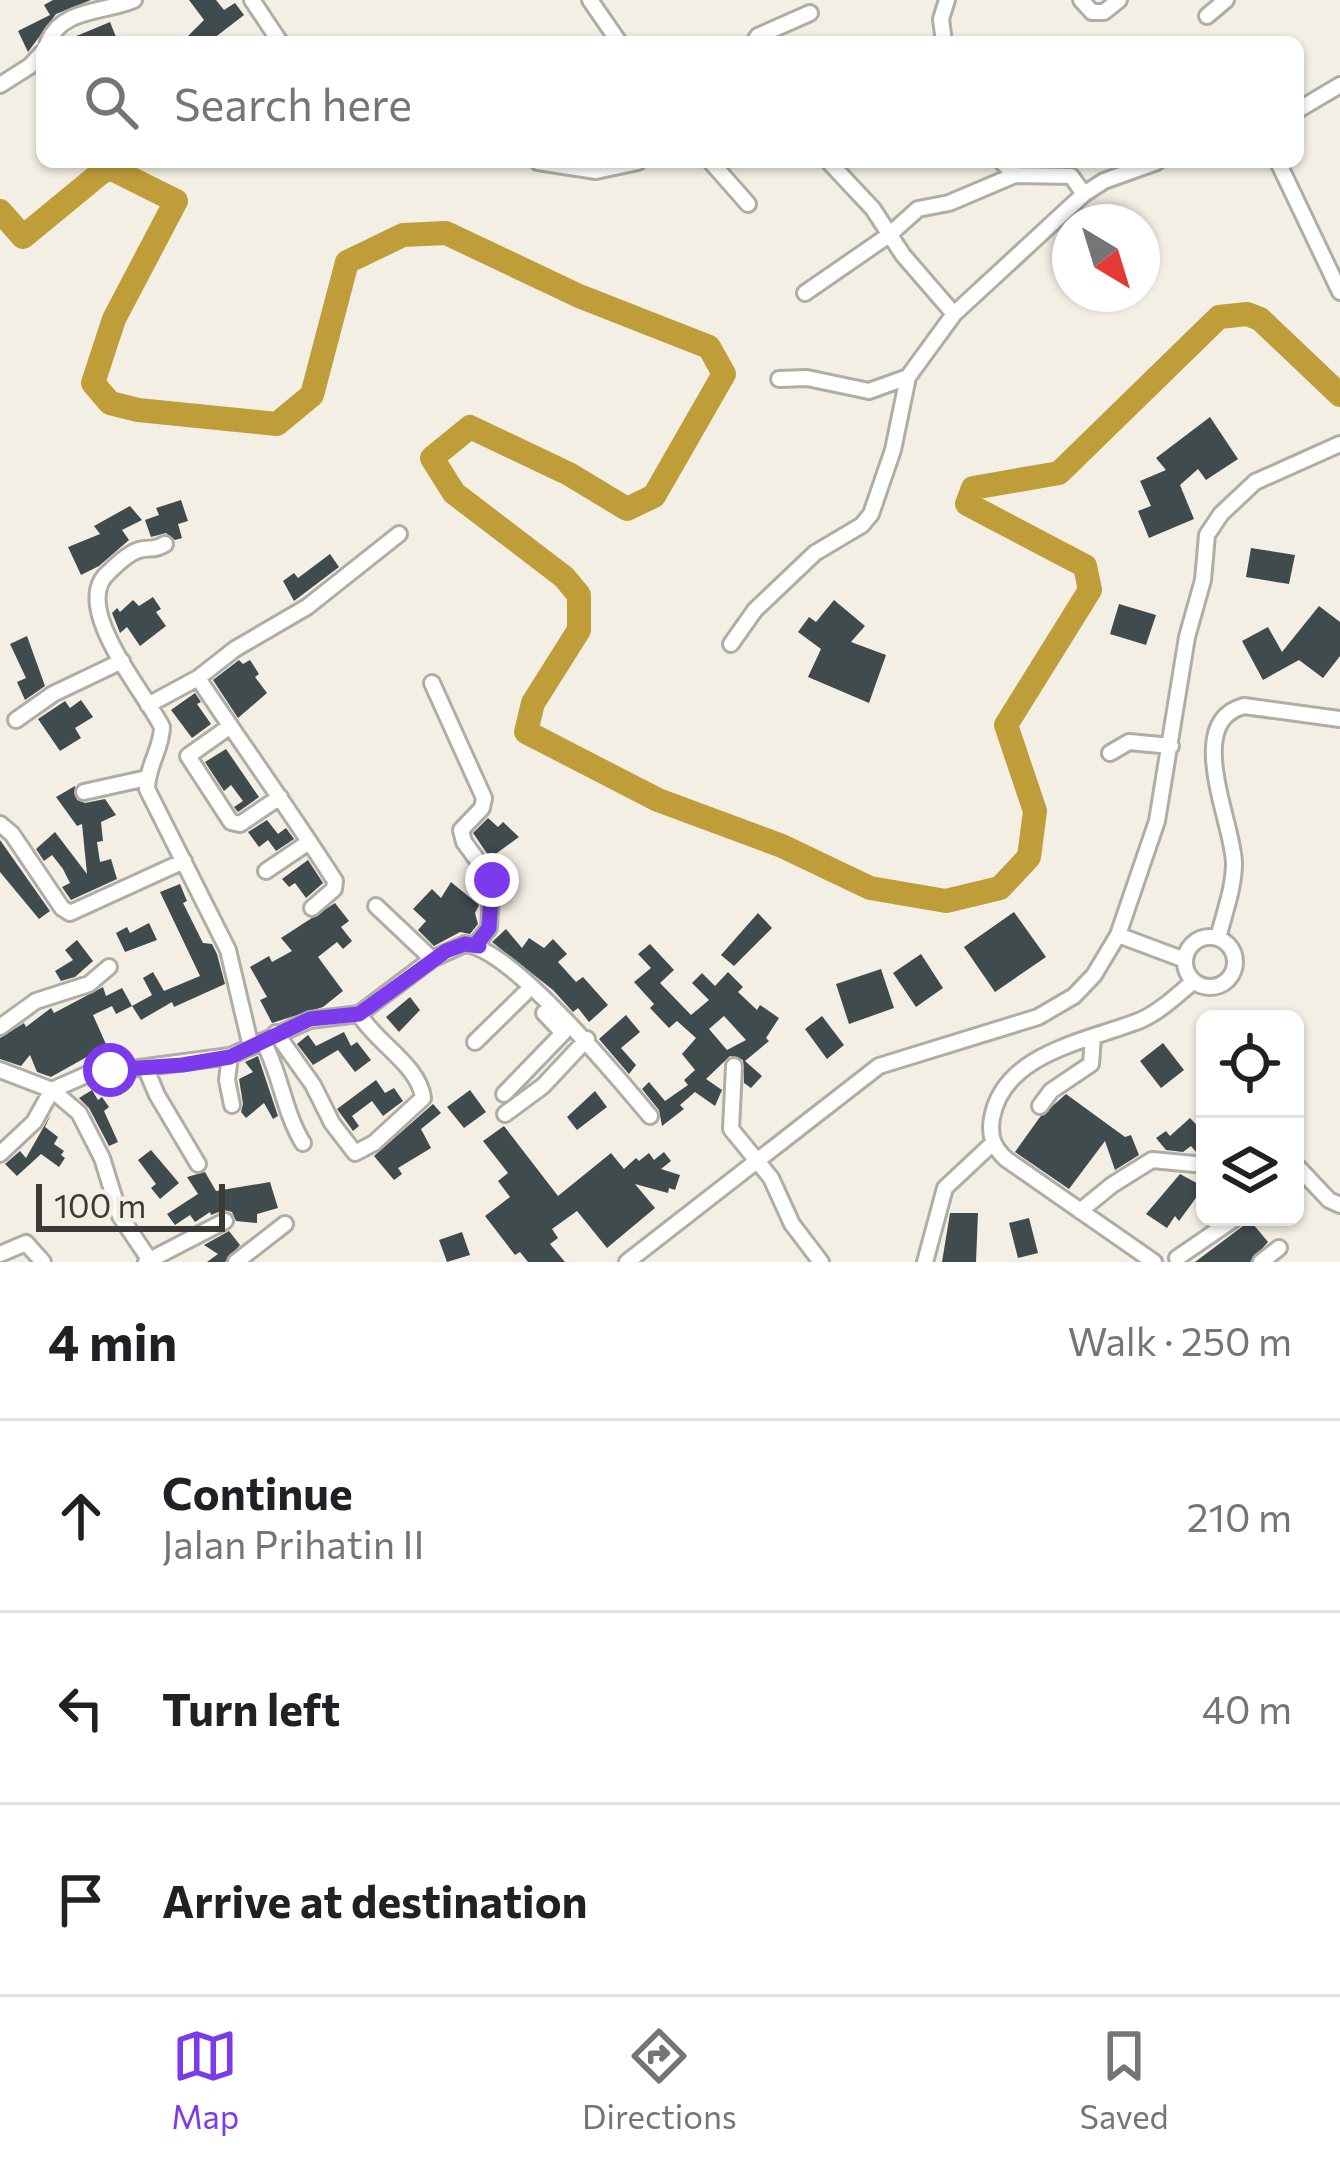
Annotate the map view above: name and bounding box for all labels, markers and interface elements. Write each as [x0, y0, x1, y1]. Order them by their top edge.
search box [36, 36, 1304, 168]
icon: search [78, 69, 144, 135]
text: Search here [174, 75, 412, 130]
north arrow [1052, 204, 1160, 312]
route end [465, 853, 519, 907]
map controls [1196, 1010, 1304, 1226]
button: locate [1196, 1010, 1304, 1118]
route start [83, 1043, 137, 1097]
button: layers [1196, 1118, 1304, 1226]
scale bar [36, 1178, 225, 1231]
text: 100 m [54, 1184, 146, 1225]
text: 4 min [48, 1309, 177, 1372]
text: Walk · 250 m [1068, 1316, 1292, 1364]
text: Continue [162, 1464, 353, 1519]
icon: ahead [48, 1483, 114, 1549]
text: 210 m [1187, 1492, 1292, 1540]
text: Jalan Prihatin II [162, 1519, 424, 1567]
icon: left [48, 1675, 114, 1741]
text: Turn left [162, 1680, 340, 1735]
text: 40 m [1202, 1684, 1292, 1732]
icon: arrive [48, 1867, 114, 1933]
text: Arrive at destination [162, 1872, 588, 1927]
tab: Map [171, 2023, 239, 2136]
tab: Directions [582, 2023, 737, 2136]
tab: Saved [1080, 2023, 1169, 2136]

